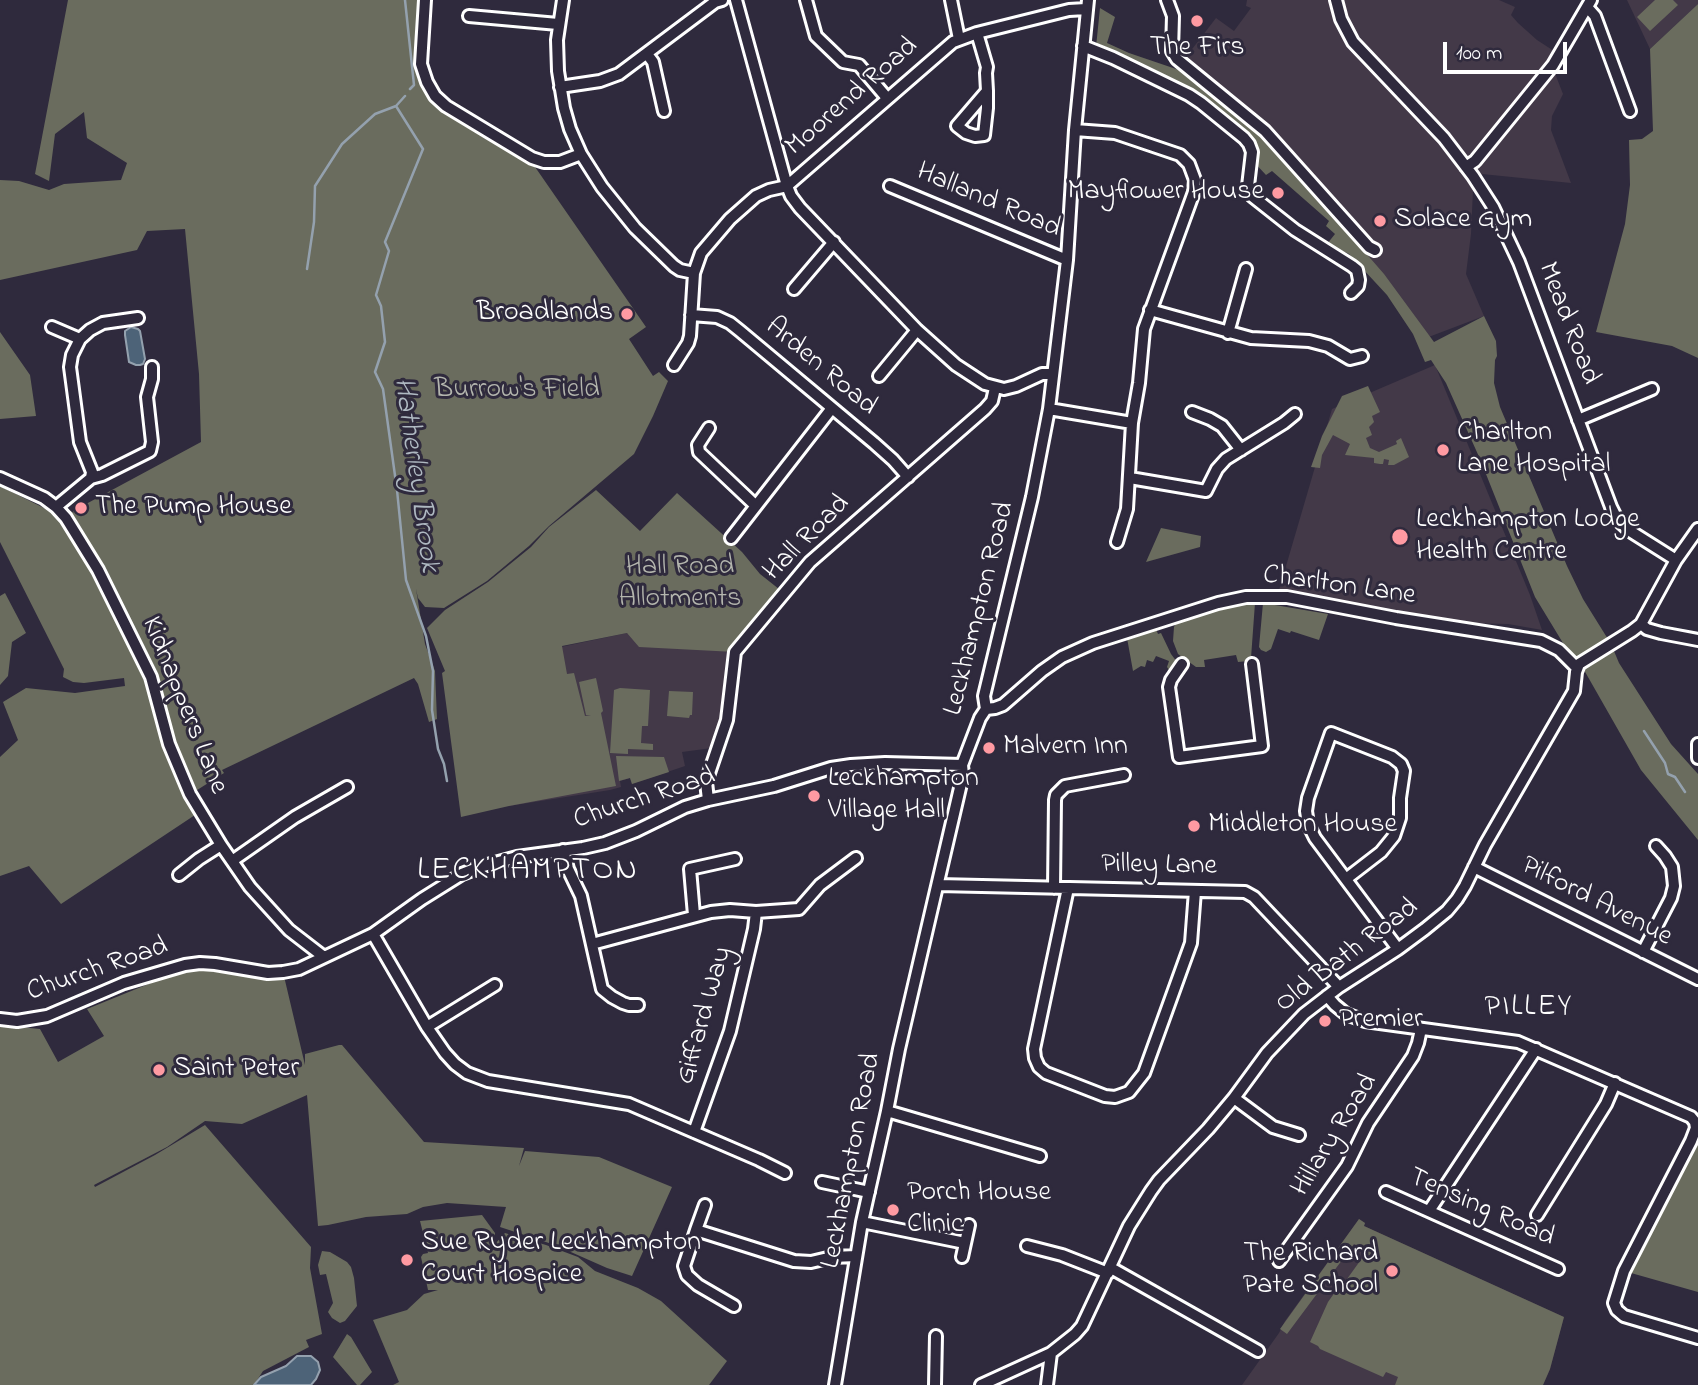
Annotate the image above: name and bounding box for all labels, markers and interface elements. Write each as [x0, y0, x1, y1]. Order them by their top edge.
marker: The Firs [1189, 13, 1205, 29]
scale bar [1446, 28, 1570, 72]
street label: Moorend Road [780, 31, 926, 165]
place label: The Firs [1149, 32, 1245, 66]
text: 100 m [1456, 39, 1502, 69]
street label: Halland Road [911, 157, 1065, 247]
place label: Mayflower House [1067, 176, 1264, 210]
marker: Mayflower House [1270, 185, 1286, 201]
place label: Solace Gym [1394, 204, 1532, 238]
marker: Solace Gym [1372, 213, 1388, 229]
street label: Mead Road [1528, 258, 1606, 390]
place label: Broadlands [476, 297, 613, 331]
marker: Broadlands [619, 306, 635, 322]
street label: Arden Road [757, 311, 883, 425]
park label: Burrow's Field [434, 374, 600, 408]
water label: Hatherley Brook [383, 375, 445, 575]
place label: Charlton Lane Hospital [1457, 417, 1610, 483]
marker: Charlton Lane Hospital [1435, 442, 1451, 458]
street label: Hall Road [758, 489, 858, 589]
place label: The Pump House [95, 491, 292, 525]
street label: Leckhampton Road [938, 499, 1024, 719]
marker: The Pump House [73, 500, 89, 516]
place label: Leckhampton Lodge Health Centre [1416, 504, 1640, 570]
marker: Leckhampton Lodge Health Centre [1390, 527, 1410, 547]
park label: Hall Road Allotments [619, 551, 741, 617]
street label: Charlton Lane [1261, 560, 1417, 614]
street label: Kidnappers Lane [132, 613, 234, 799]
place label: Malvern Inn [1003, 731, 1128, 765]
marker: Malvern Inn [981, 740, 997, 756]
street label: Church Road [570, 761, 720, 839]
place label: Leckhampton Village Hall [828, 763, 979, 829]
marker: Leckhampton Village Hall [806, 788, 822, 804]
place label: Middleton House [1208, 809, 1397, 843]
marker: Middleton House [1186, 818, 1202, 834]
street label: Pilley Lane [1101, 849, 1217, 885]
street label: Pilford Avenue [1515, 851, 1677, 955]
district label: LECKHAMPTON [419, 854, 637, 892]
street label: Old Bath Road [1270, 892, 1426, 1022]
street label: Church Road [23, 931, 173, 1011]
street label: Giffard Way [670, 943, 742, 1089]
district label: PILLEY [1485, 991, 1573, 1027]
place label: Premier [1339, 1004, 1423, 1038]
marker: Premier [1317, 1013, 1333, 1029]
street label: Leckhampton Road [816, 1050, 890, 1272]
place label: Saint Peter [173, 1053, 299, 1087]
marker: Saint Peter [151, 1062, 167, 1078]
street label: Hillary Road [1285, 1069, 1387, 1203]
street label: Tensing Road [1403, 1162, 1559, 1256]
place label: Porch House Clinic [907, 1177, 1051, 1243]
marker: Porch House Clinic [885, 1202, 901, 1218]
place label: Sue Ryder Leckhampton Court Hospice [421, 1227, 701, 1293]
place label: The Richard Pate School [1243, 1238, 1378, 1304]
marker: Sue Ryder Leckhampton Court Hospice [399, 1252, 415, 1268]
marker: The Richard Pate School [1384, 1263, 1400, 1279]

